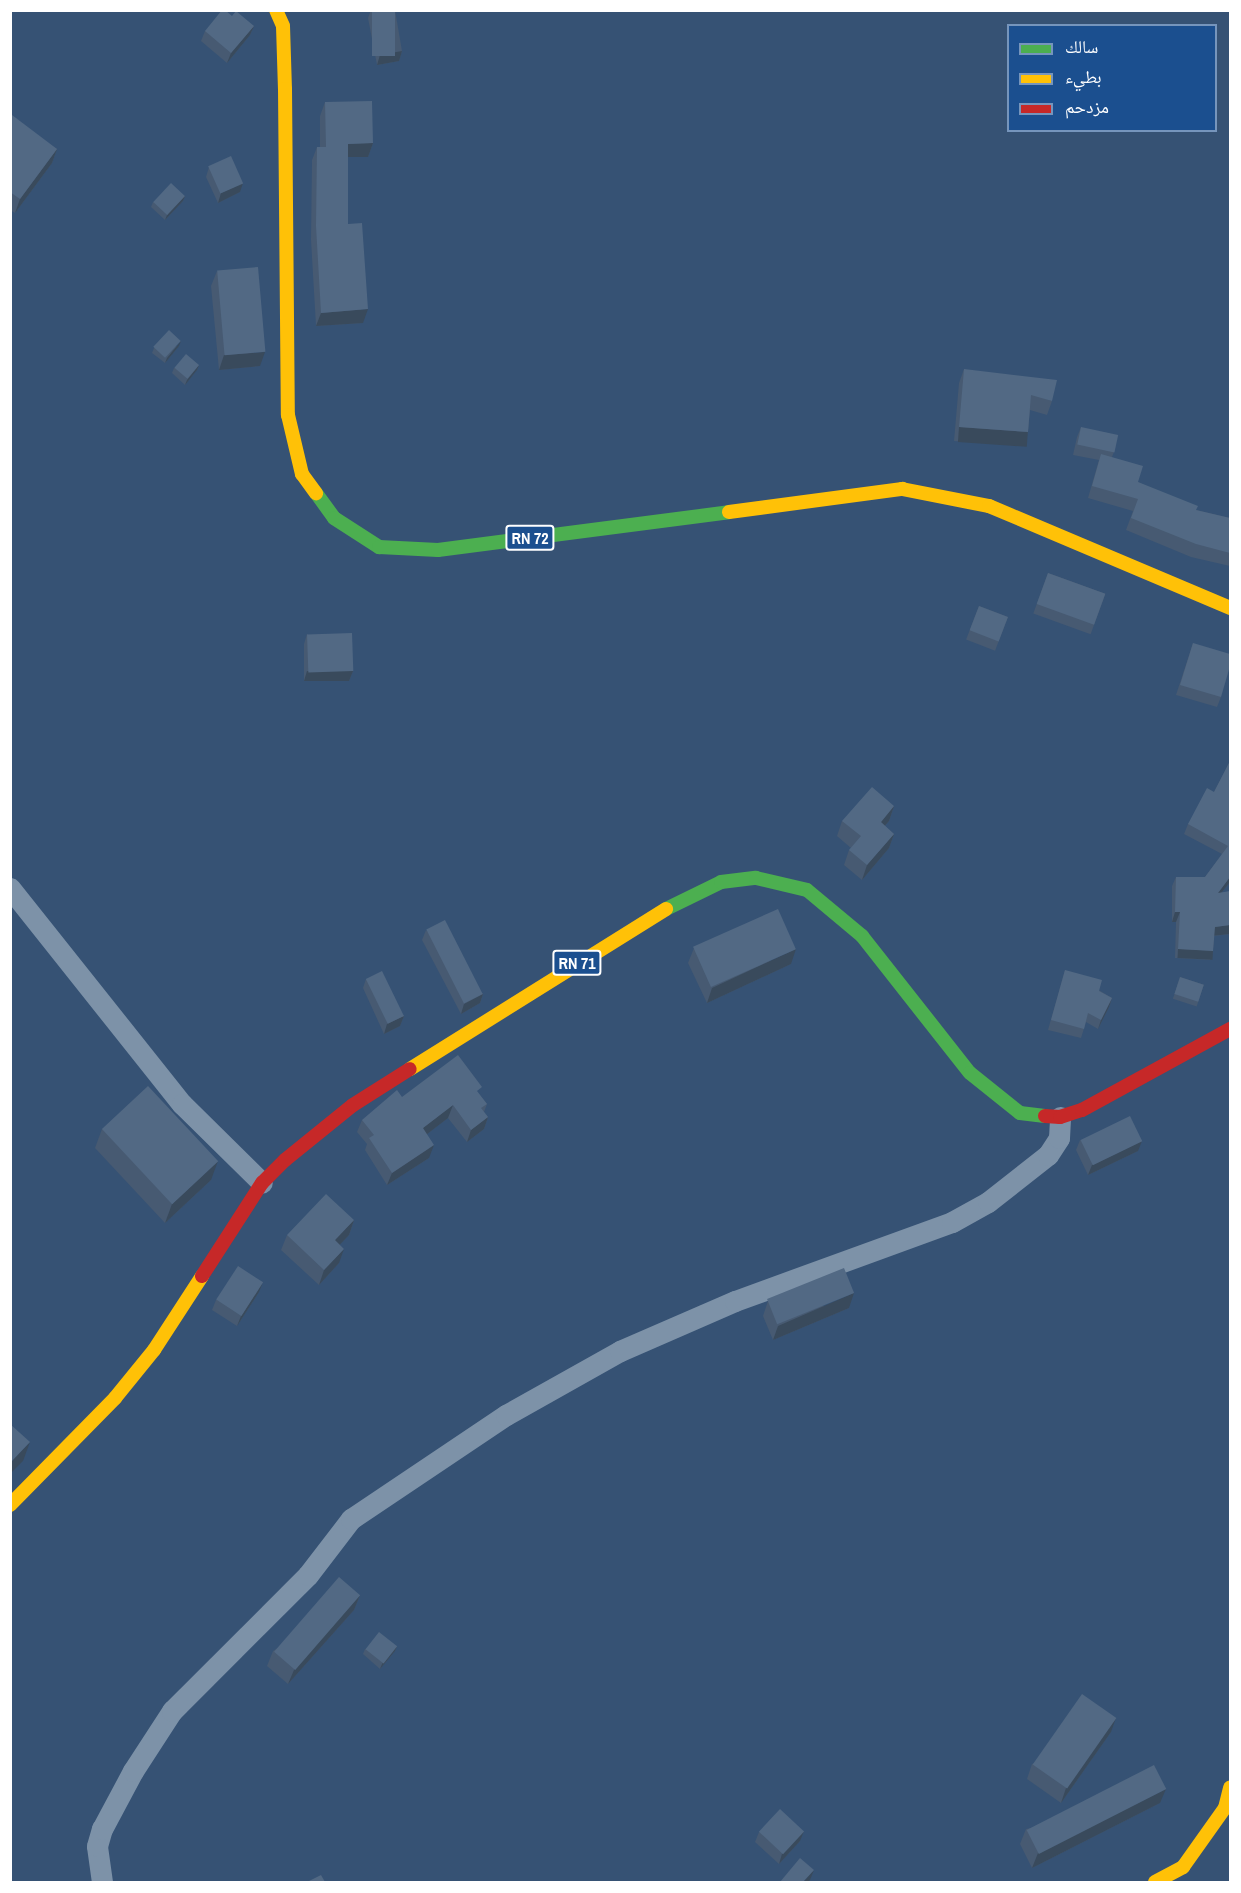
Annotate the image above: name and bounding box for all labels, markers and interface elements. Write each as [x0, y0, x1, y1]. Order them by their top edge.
legend [1007, 24, 1217, 132]
text: سالك [1065, 34, 1098, 59]
text: بطيء [1065, 64, 1102, 89]
text: مزدحم [1065, 94, 1109, 119]
road number: RN 72 [504, 525, 556, 551]
road number: RN 71 [552, 950, 602, 976]

